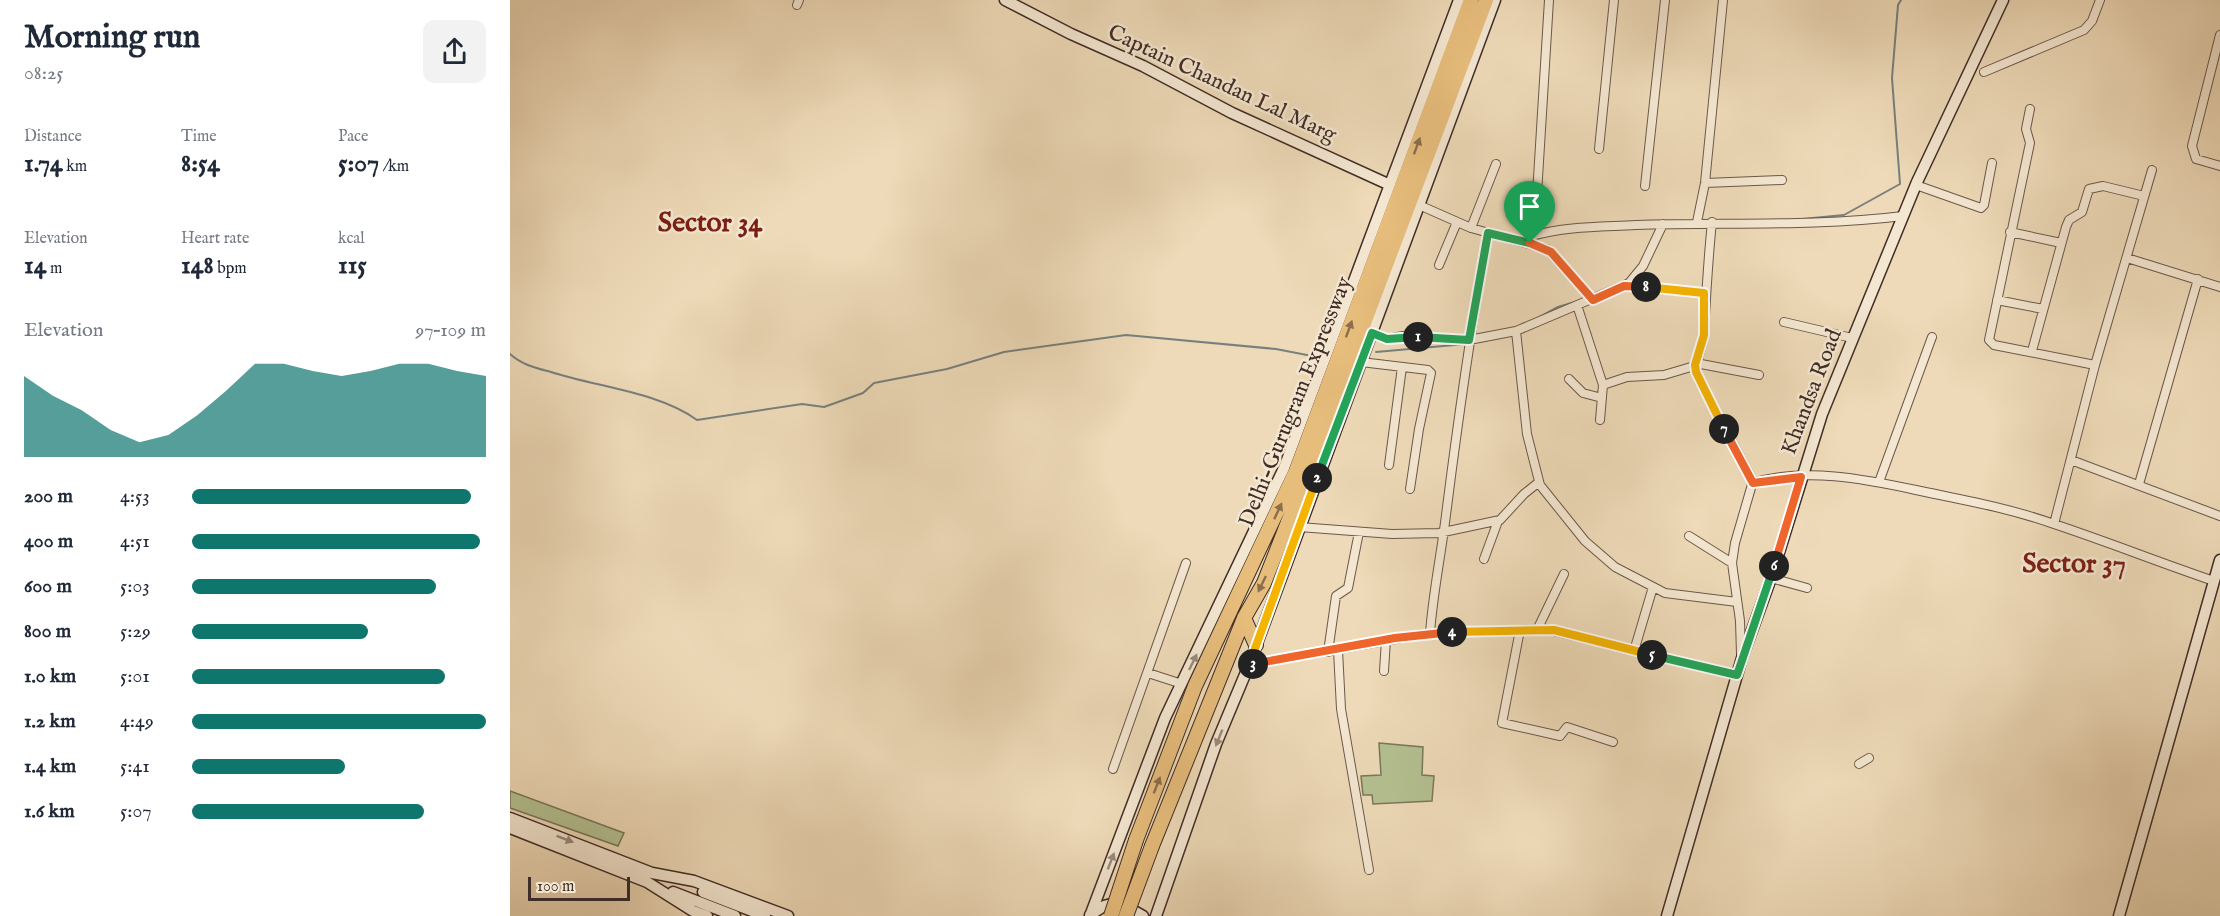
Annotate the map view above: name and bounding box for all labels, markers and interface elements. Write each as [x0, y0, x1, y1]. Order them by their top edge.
text: Morning run [24, 17, 200, 59]
street label: Captain Chandan Lal Marg [1103, 19, 1342, 150]
button: share [423, 20, 486, 83]
text: 08:25 [24, 61, 64, 86]
text: Distance [24, 127, 82, 147]
text: Time [181, 127, 217, 147]
text: Pace [338, 127, 368, 147]
one-way arrow [1412, 137, 1422, 155]
text: 1.74 [24, 147, 63, 180]
text: 8:54 [181, 147, 220, 180]
text: 5:07 [338, 147, 379, 180]
text: km [63, 157, 87, 177]
text: /km [379, 157, 409, 177]
pin [1504, 181, 1555, 243]
icon: arrive [1513, 190, 1546, 223]
district label: Sector 34 [658, 206, 762, 241]
text: Elevation [24, 229, 87, 249]
text: Heart rate [181, 229, 249, 249]
text: kcal [338, 229, 365, 249]
text: 14 [24, 249, 46, 282]
text: 148 [181, 249, 214, 282]
text: 115 [338, 249, 367, 282]
text: m [46, 259, 62, 279]
text: bpm [214, 259, 247, 279]
pin: 8 [1631, 272, 1661, 302]
street label: Delhi-Gurugram Expressway [1233, 273, 1359, 531]
text: 8 [1643, 277, 1649, 297]
text: Elevation [24, 318, 103, 343]
text: 97–109 m [416, 318, 486, 343]
one-way arrow [1344, 320, 1354, 338]
pin: 1 [1403, 322, 1433, 352]
street label: Khandsa Road [1775, 325, 1849, 459]
text: 1 [1415, 327, 1421, 347]
pin: 7 [1709, 414, 1739, 444]
text: 7 [1720, 419, 1728, 439]
pin: 2 [1302, 463, 1332, 493]
text: 2 [1313, 468, 1321, 488]
text: 200 m [24, 484, 73, 509]
text: 4:53 [120, 484, 150, 509]
one-way arrow [1273, 502, 1282, 519]
text: 400 m [24, 529, 73, 554]
text: 4:51 [120, 529, 150, 554]
district label: Sector 37 [2022, 547, 2126, 582]
pin: 6 [1759, 551, 1789, 581]
text: 6 [1771, 556, 1777, 576]
text: 600 m [24, 574, 72, 599]
text: 5:03 [120, 574, 150, 599]
one-way arrow [1258, 576, 1267, 593]
pin: 4 [1437, 617, 1467, 647]
text: 800 m [24, 619, 71, 644]
text: 5:29 [120, 619, 151, 644]
text: 4 [1448, 622, 1456, 642]
pin: 5 [1637, 640, 1667, 670]
text: 5 [1649, 645, 1655, 665]
pin: 3 [1238, 649, 1268, 679]
one-way arrow [1188, 653, 1197, 670]
text: 3 [1250, 654, 1256, 674]
text: 1.0 km [24, 664, 76, 689]
text: 5:01 [120, 664, 150, 689]
text: 1.2 km [24, 709, 76, 734]
text: 4:49 [120, 709, 154, 734]
one-way arrow [1214, 729, 1223, 747]
text: 1.4 km [24, 754, 76, 779]
text: 5:41 [120, 754, 150, 779]
one-way arrow [1153, 776, 1163, 794]
text: 1.6 km [24, 799, 75, 824]
text: 5:07 [120, 799, 152, 824]
one-way arrow [556, 834, 574, 844]
one-way arrow [1106, 852, 1116, 870]
scale bar [528, 874, 630, 902]
text: 100 m [537, 877, 574, 897]

